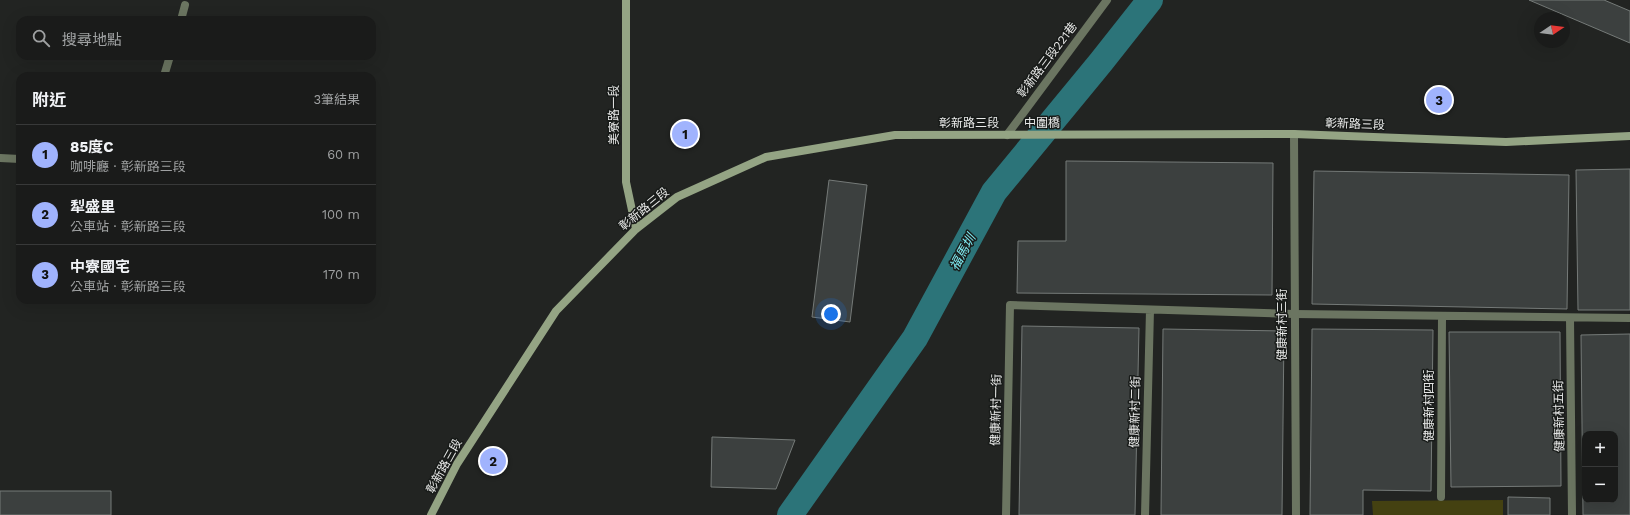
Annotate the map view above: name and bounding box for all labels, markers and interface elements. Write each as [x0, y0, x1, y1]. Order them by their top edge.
north arrow [1534, 12, 1570, 48]
search box [16, 16, 376, 60]
street label: 彰新路三段221巷 [1014, 20, 1080, 100]
icon: search [30, 27, 52, 49]
text: 搜尋地點 [62, 31, 122, 49]
street label: 美寮路一段 [607, 85, 621, 145]
pin: 3 [1426, 85, 1452, 115]
text: 附近 [32, 90, 66, 110]
text: 3筆結果 [313, 92, 360, 107]
street label: 彰新路三段 [939, 116, 999, 130]
street label: 中圍橋 [1024, 116, 1060, 130]
street label: 彰新路三段 [1325, 116, 1385, 132]
pin: 1 [672, 119, 698, 149]
text: 85度C [70, 138, 113, 156]
text: 1 [42, 147, 48, 162]
text: 60 m [327, 147, 360, 162]
text: 咖啡廳 · 彰新路三段 [70, 159, 186, 174]
street label: 彰新路三段 [616, 185, 672, 233]
text: 犁盛里 [70, 198, 115, 216]
text: 2 [41, 207, 49, 222]
text: 100 m [322, 207, 360, 222]
text: 公車站 · 彰新路三段 [70, 219, 186, 234]
water label: 福馬圳 [946, 230, 979, 273]
text: 中寮國宅 [70, 258, 130, 276]
text: 3 [41, 267, 49, 282]
text: 170 m [323, 267, 360, 282]
text: 公車站 · 彰新路三段 [70, 279, 186, 294]
street label: 健康新村三街 [1275, 289, 1289, 361]
your location [821, 304, 841, 324]
street label: 健康新村四街 [1422, 370, 1436, 442]
street label: 健康新村一街 [988, 374, 1004, 446]
street label: 健康新村二街 [1127, 376, 1143, 448]
street label: 健康新村五街 [1551, 380, 1567, 452]
map controls [1582, 431, 1618, 503]
button: + [1582, 431, 1618, 467]
street label: 彰新路三段 [423, 436, 465, 496]
pin: 2 [480, 446, 506, 476]
button: − [1582, 467, 1618, 503]

